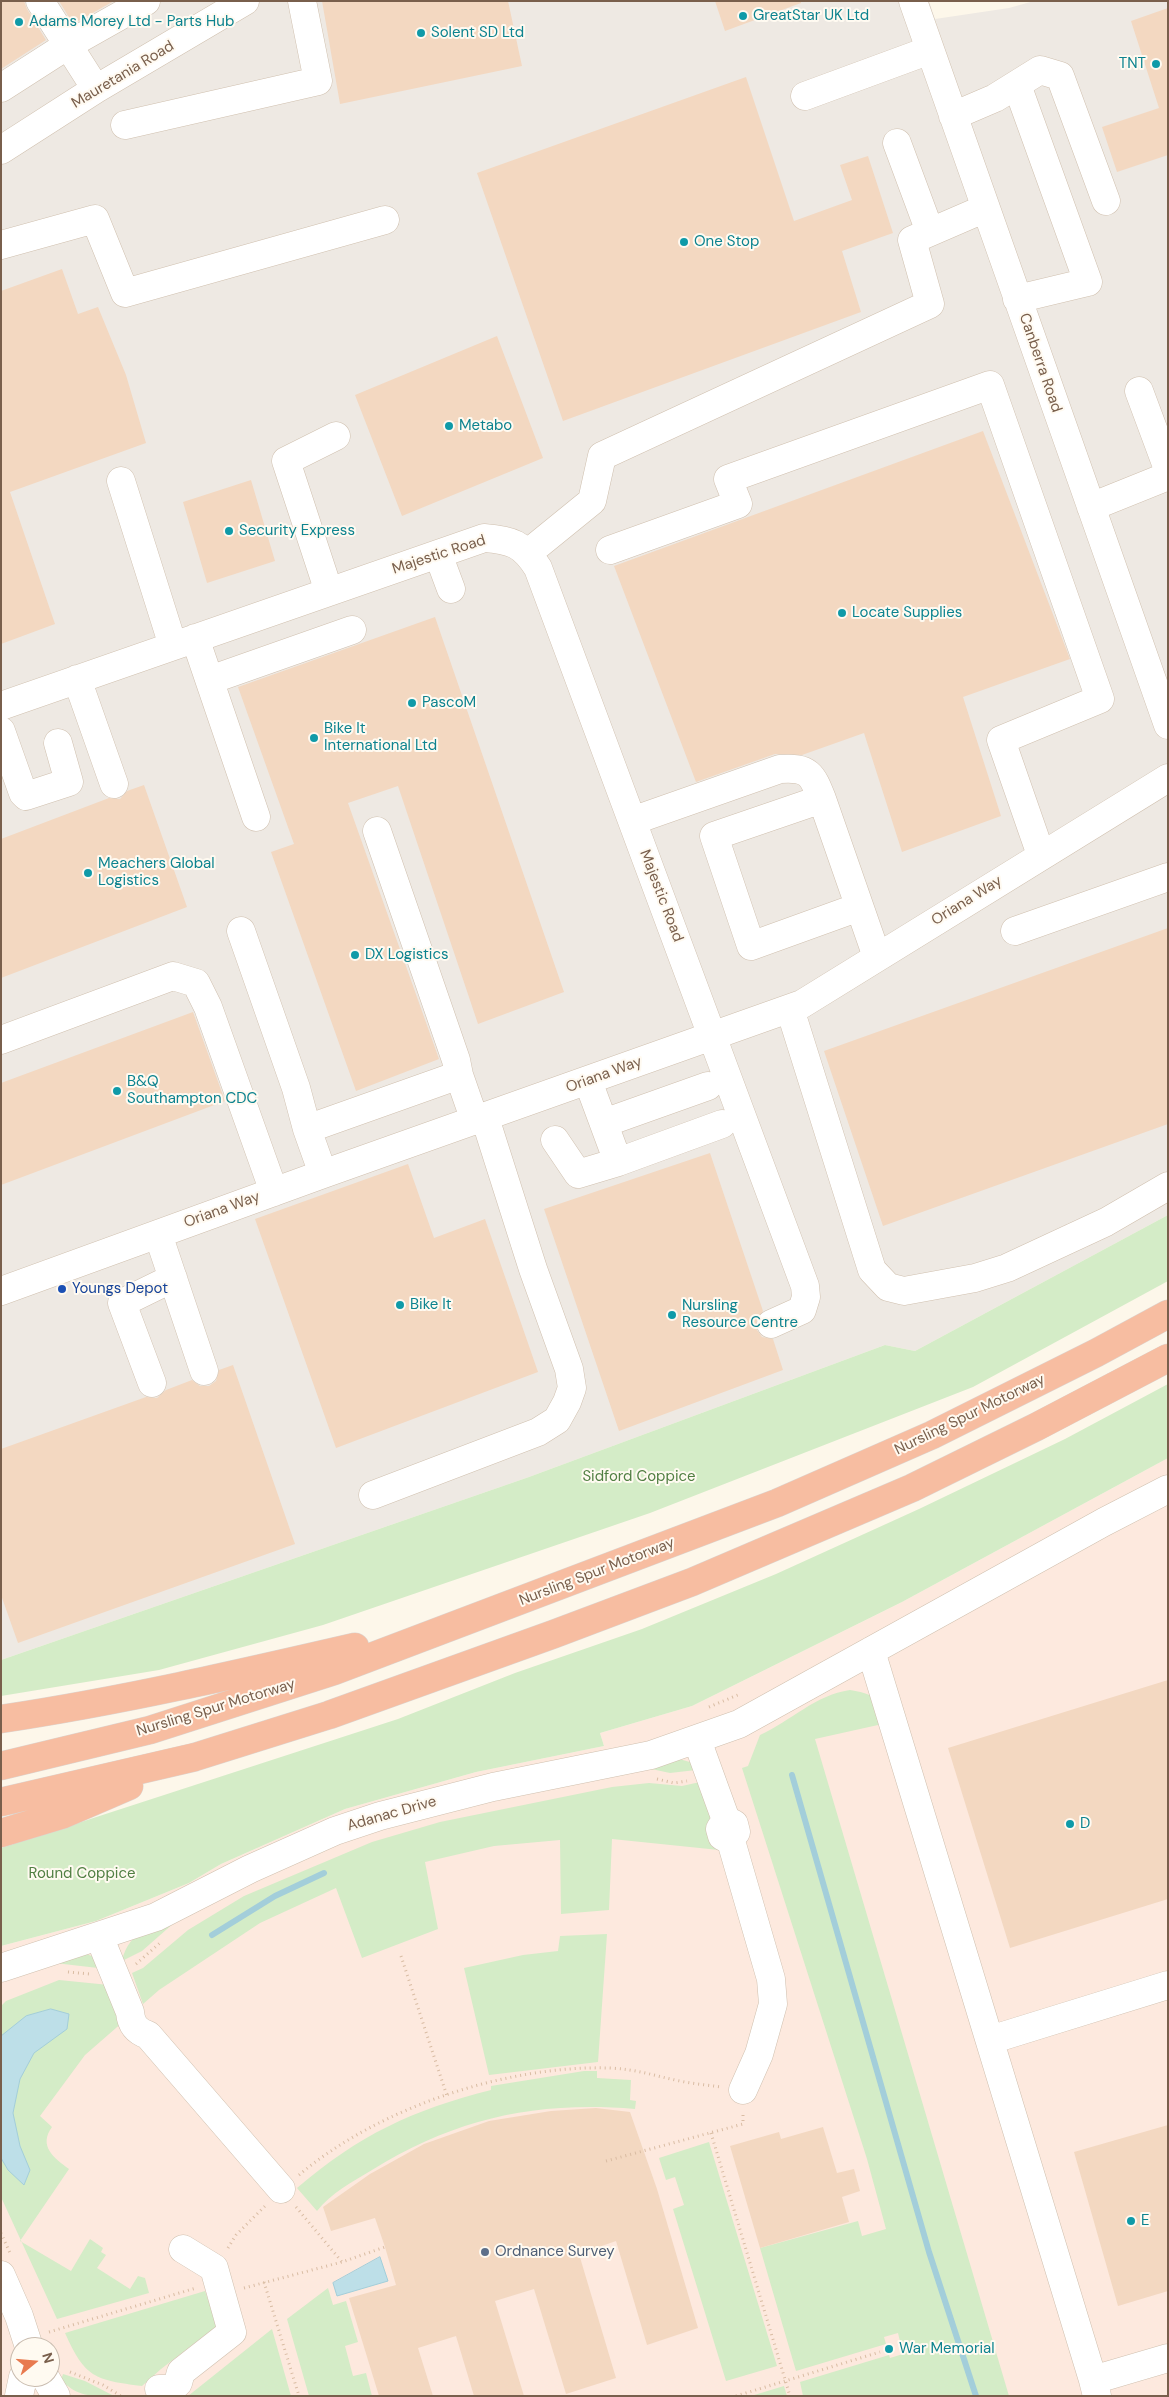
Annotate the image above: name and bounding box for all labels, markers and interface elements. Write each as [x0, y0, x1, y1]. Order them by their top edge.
place label: GreatStar UK Ltd [753, 7, 869, 25]
marker: GreatStar UK Ltd [737, 10, 749, 22]
place label: Adams Morey Ltd - Parts Hub [29, 13, 234, 31]
marker: Adams Morey Ltd - Parts Hub [13, 16, 25, 28]
place label: Solent SD Ltd [431, 24, 524, 42]
marker: Solent SD Ltd [415, 27, 427, 39]
street label: Mauretania Road [69, 37, 177, 113]
place label: TNT [1119, 55, 1146, 73]
marker: TNT [1150, 58, 1162, 70]
place label: One Stop [694, 233, 759, 251]
marker: One Stop [678, 236, 690, 248]
street label: Canberra Road [1015, 311, 1065, 415]
place label: Metabo [459, 417, 512, 435]
marker: Metabo [443, 420, 455, 432]
place label: Security Express [239, 522, 355, 540]
marker: Security Express [223, 525, 235, 537]
street label: Majestic Road [390, 531, 488, 579]
place label: Locate Supplies [852, 604, 962, 622]
marker: Locate Supplies [836, 607, 848, 619]
place label: PascoM [422, 694, 476, 712]
marker: PascoM [406, 697, 418, 709]
place label: Bike It International Ltd [324, 720, 437, 755]
marker: Bike It International Ltd [308, 732, 320, 744]
street label: Majestic Road [635, 847, 687, 945]
place label: Meachers Global Logistics [98, 855, 215, 890]
marker: Meachers Global Logistics [82, 867, 94, 879]
street label: Oriana Way [928, 872, 1006, 930]
place label: DX Logistics [365, 946, 449, 964]
marker: DX Logistics [349, 949, 361, 961]
street label: Oriana Way [563, 1053, 645, 1097]
place label: B&Q Southampton CDC [127, 1073, 257, 1108]
marker: B&Q Southampton CDC [111, 1085, 123, 1097]
street label: Oriana Way [181, 1188, 263, 1232]
place label: Youngs Depot [72, 1280, 168, 1298]
marker: Youngs Depot [56, 1283, 68, 1295]
place label: Bike It [410, 1296, 452, 1314]
place label: Nursling Resource Centre [682, 1297, 798, 1332]
marker: Bike It [394, 1299, 406, 1311]
marker: Nursling Resource Centre [666, 1309, 678, 1321]
street label: Nursling Spur Motorway [892, 1371, 1048, 1459]
park label: Sidford Coppice [582, 1468, 696, 1486]
street label: Nursling Spur Motorway [517, 1534, 677, 1610]
street label: Nursling Spur Motorway [134, 1675, 298, 1741]
street label: Adanac Drive [345, 1793, 439, 1835]
place label: D [1080, 1815, 1090, 1833]
marker: D [1064, 1818, 1076, 1830]
park label: Round Coppice [28, 1865, 136, 1883]
place label: E [1141, 2212, 1149, 2230]
marker: E [1125, 2215, 1137, 2227]
place label: Ordnance Survey [495, 2243, 615, 2261]
marker: Ordnance Survey [479, 2246, 491, 2258]
north arrow [10, 2337, 60, 2387]
place label: War Memorial [899, 2340, 995, 2358]
marker: War Memorial [883, 2343, 895, 2355]
text: N [38, 2350, 58, 2365]

